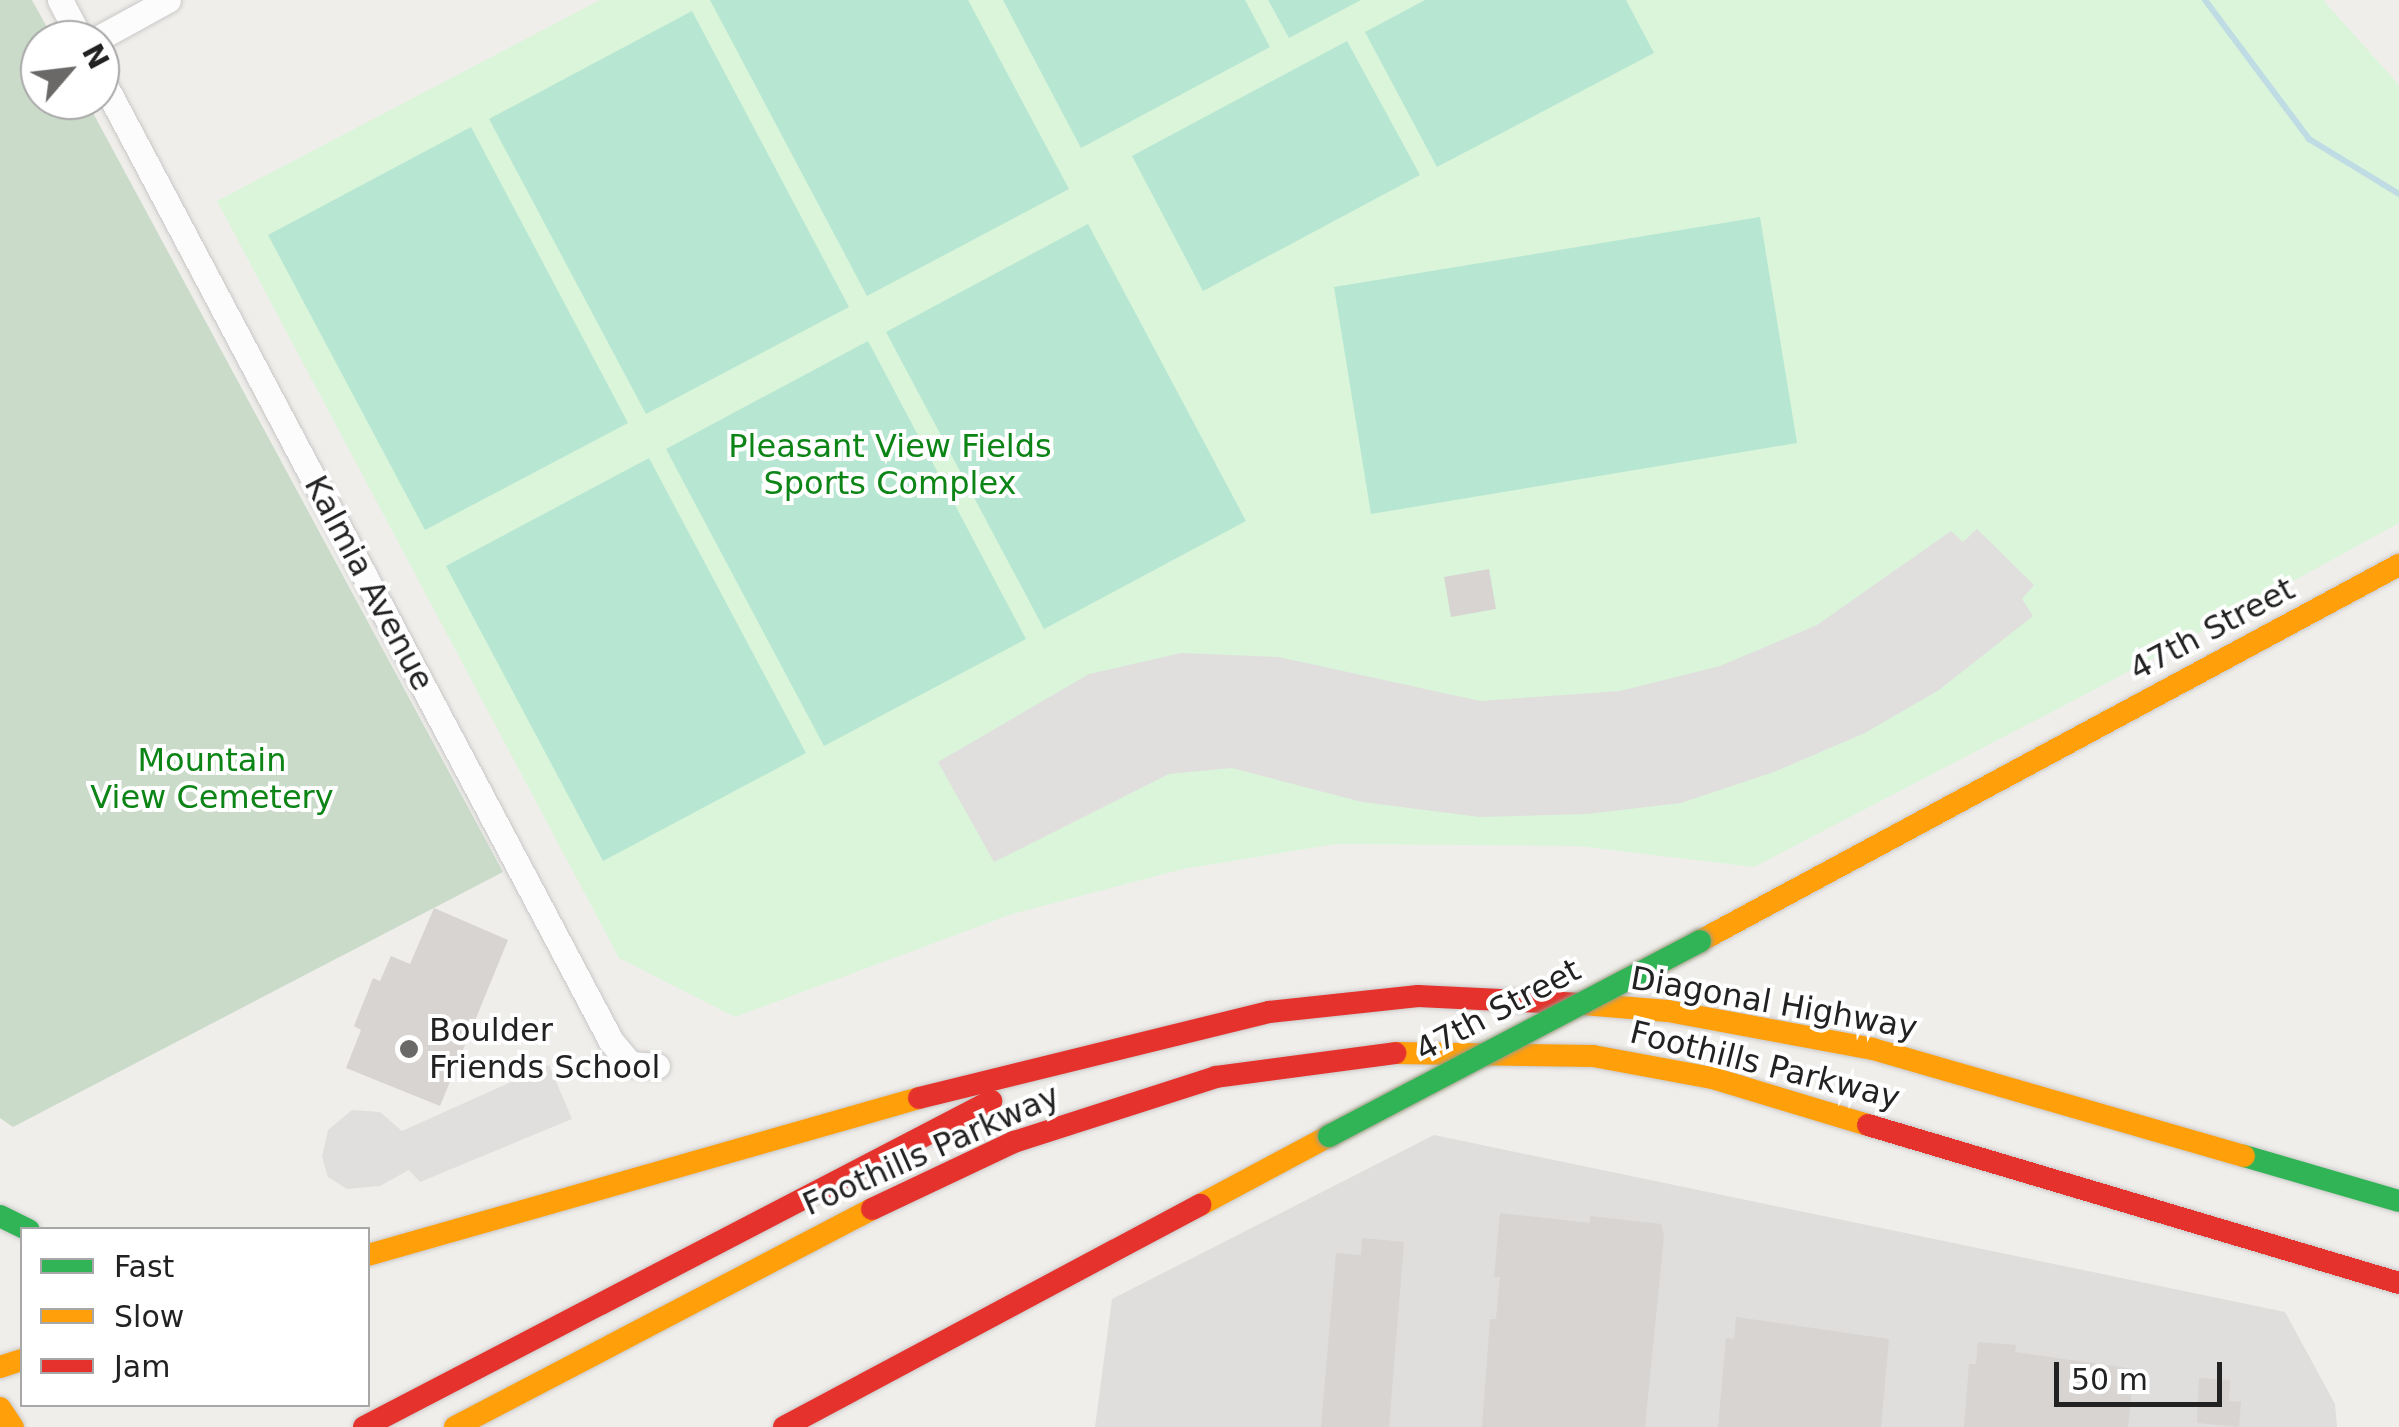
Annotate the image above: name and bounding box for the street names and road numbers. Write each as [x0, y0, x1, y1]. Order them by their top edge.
street label: Kalmia Avenue [296, 469, 442, 697]
street label: 47th Street [2123, 570, 2301, 688]
street label: 47th Street [1409, 951, 1587, 1069]
street label: Diagonal Highway [1628, 959, 1920, 1047]
street label: Foothills Parkway [1626, 1013, 1904, 1117]
street label: Foothills Parkway [797, 1076, 1065, 1224]

